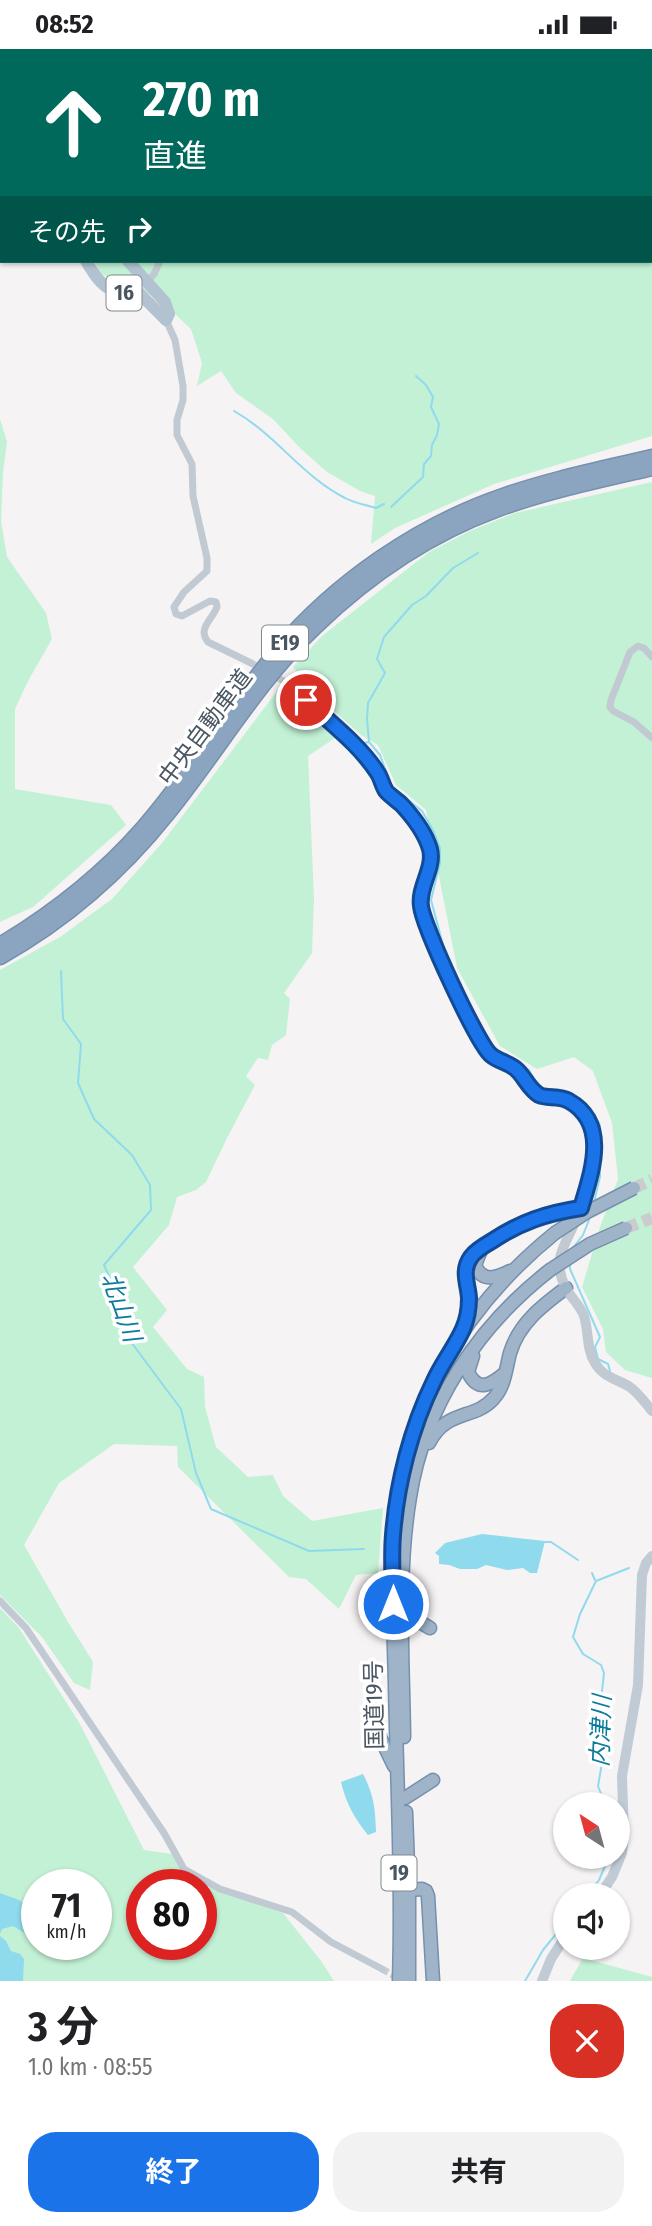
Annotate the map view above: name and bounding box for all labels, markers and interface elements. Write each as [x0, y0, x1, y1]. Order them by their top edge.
text: 08:52 [35, 9, 94, 40]
text: 270 m [143, 70, 260, 129]
icon: ahead [28, 77, 119, 168]
text: 直進 [143, 137, 207, 175]
icon: right [120, 210, 158, 248]
text: その先 [28, 217, 106, 248]
road number: 16 [106, 275, 142, 311]
road number: E19 [262, 625, 308, 661]
street label: 中央自動車道 [152, 663, 258, 791]
pin [276, 670, 336, 730]
icon: arrive [287, 681, 325, 719]
water label: 北山川 [96, 1268, 147, 1348]
position arrow [356, 1567, 430, 1641]
street label: 国道19号 [359, 1660, 389, 1750]
water label: 内津川 [586, 1692, 616, 1767]
north arrow [553, 1792, 630, 1869]
map controls [553, 1792, 630, 1960]
road number: 19 [382, 1855, 416, 1891]
speed limit sign: 80 [126, 1869, 217, 1960]
button: sound [553, 1883, 630, 1960]
text: 71 [52, 1884, 81, 1926]
text: km/h [46, 1921, 87, 1943]
text: 3 分 [28, 2002, 99, 2052]
button: close [550, 2004, 624, 2078]
text: 1.0 km · 08:55 [28, 2053, 153, 2081]
button: 終了 [28, 2132, 319, 2212]
button: 共有 [333, 2132, 624, 2212]

